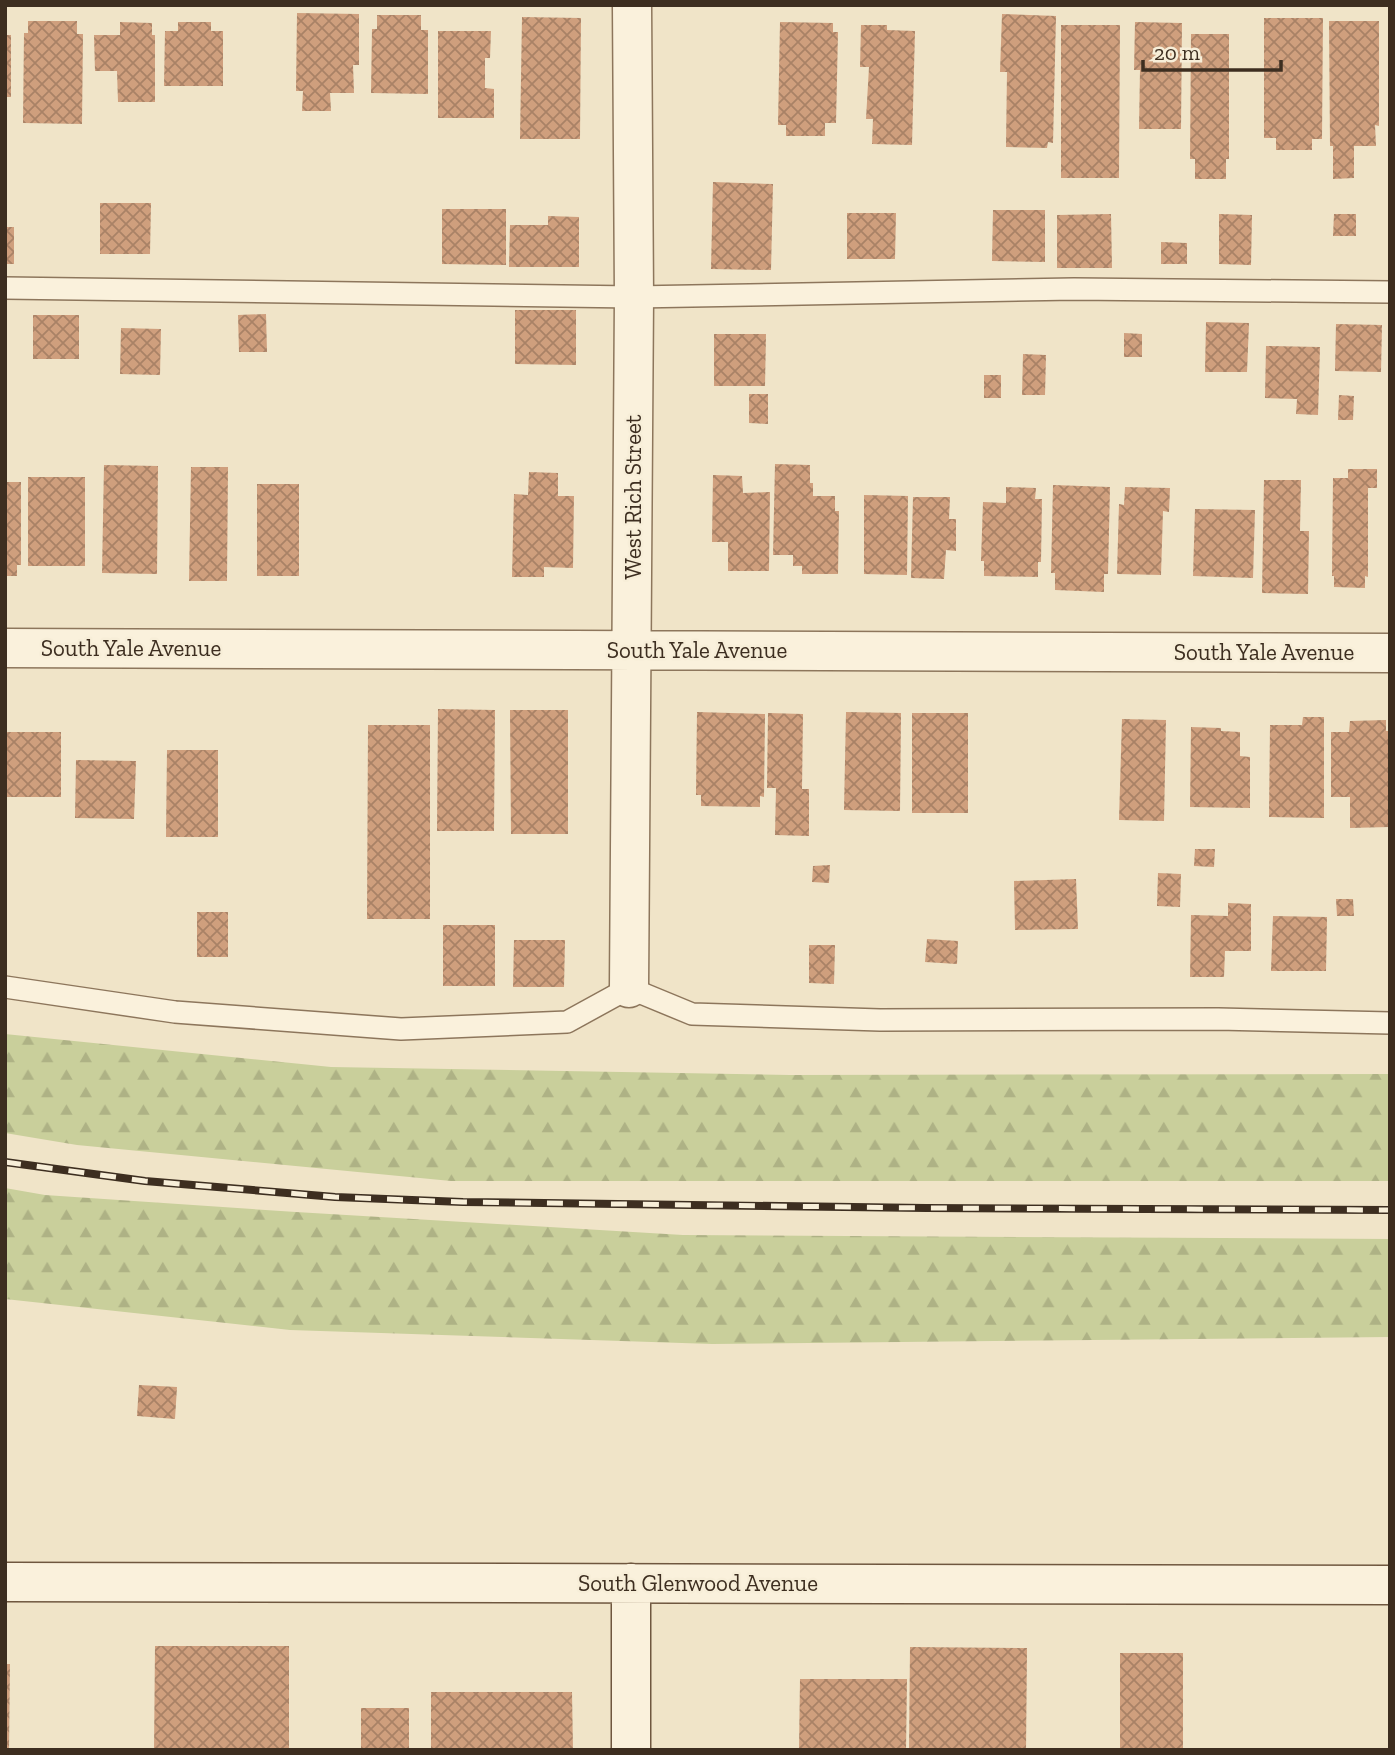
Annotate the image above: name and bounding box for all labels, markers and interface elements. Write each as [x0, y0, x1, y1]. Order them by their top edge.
scale bar [1143, 28, 1281, 72]
text: 20 m [1154, 40, 1200, 65]
street label: West Rich Street [619, 414, 647, 579]
street label: South Yale Avenue [41, 634, 221, 662]
street label: South Yale Avenue [607, 636, 787, 664]
street label: South Yale Avenue [1174, 638, 1354, 666]
street label: South Glenwood Avenue [578, 1569, 818, 1597]

